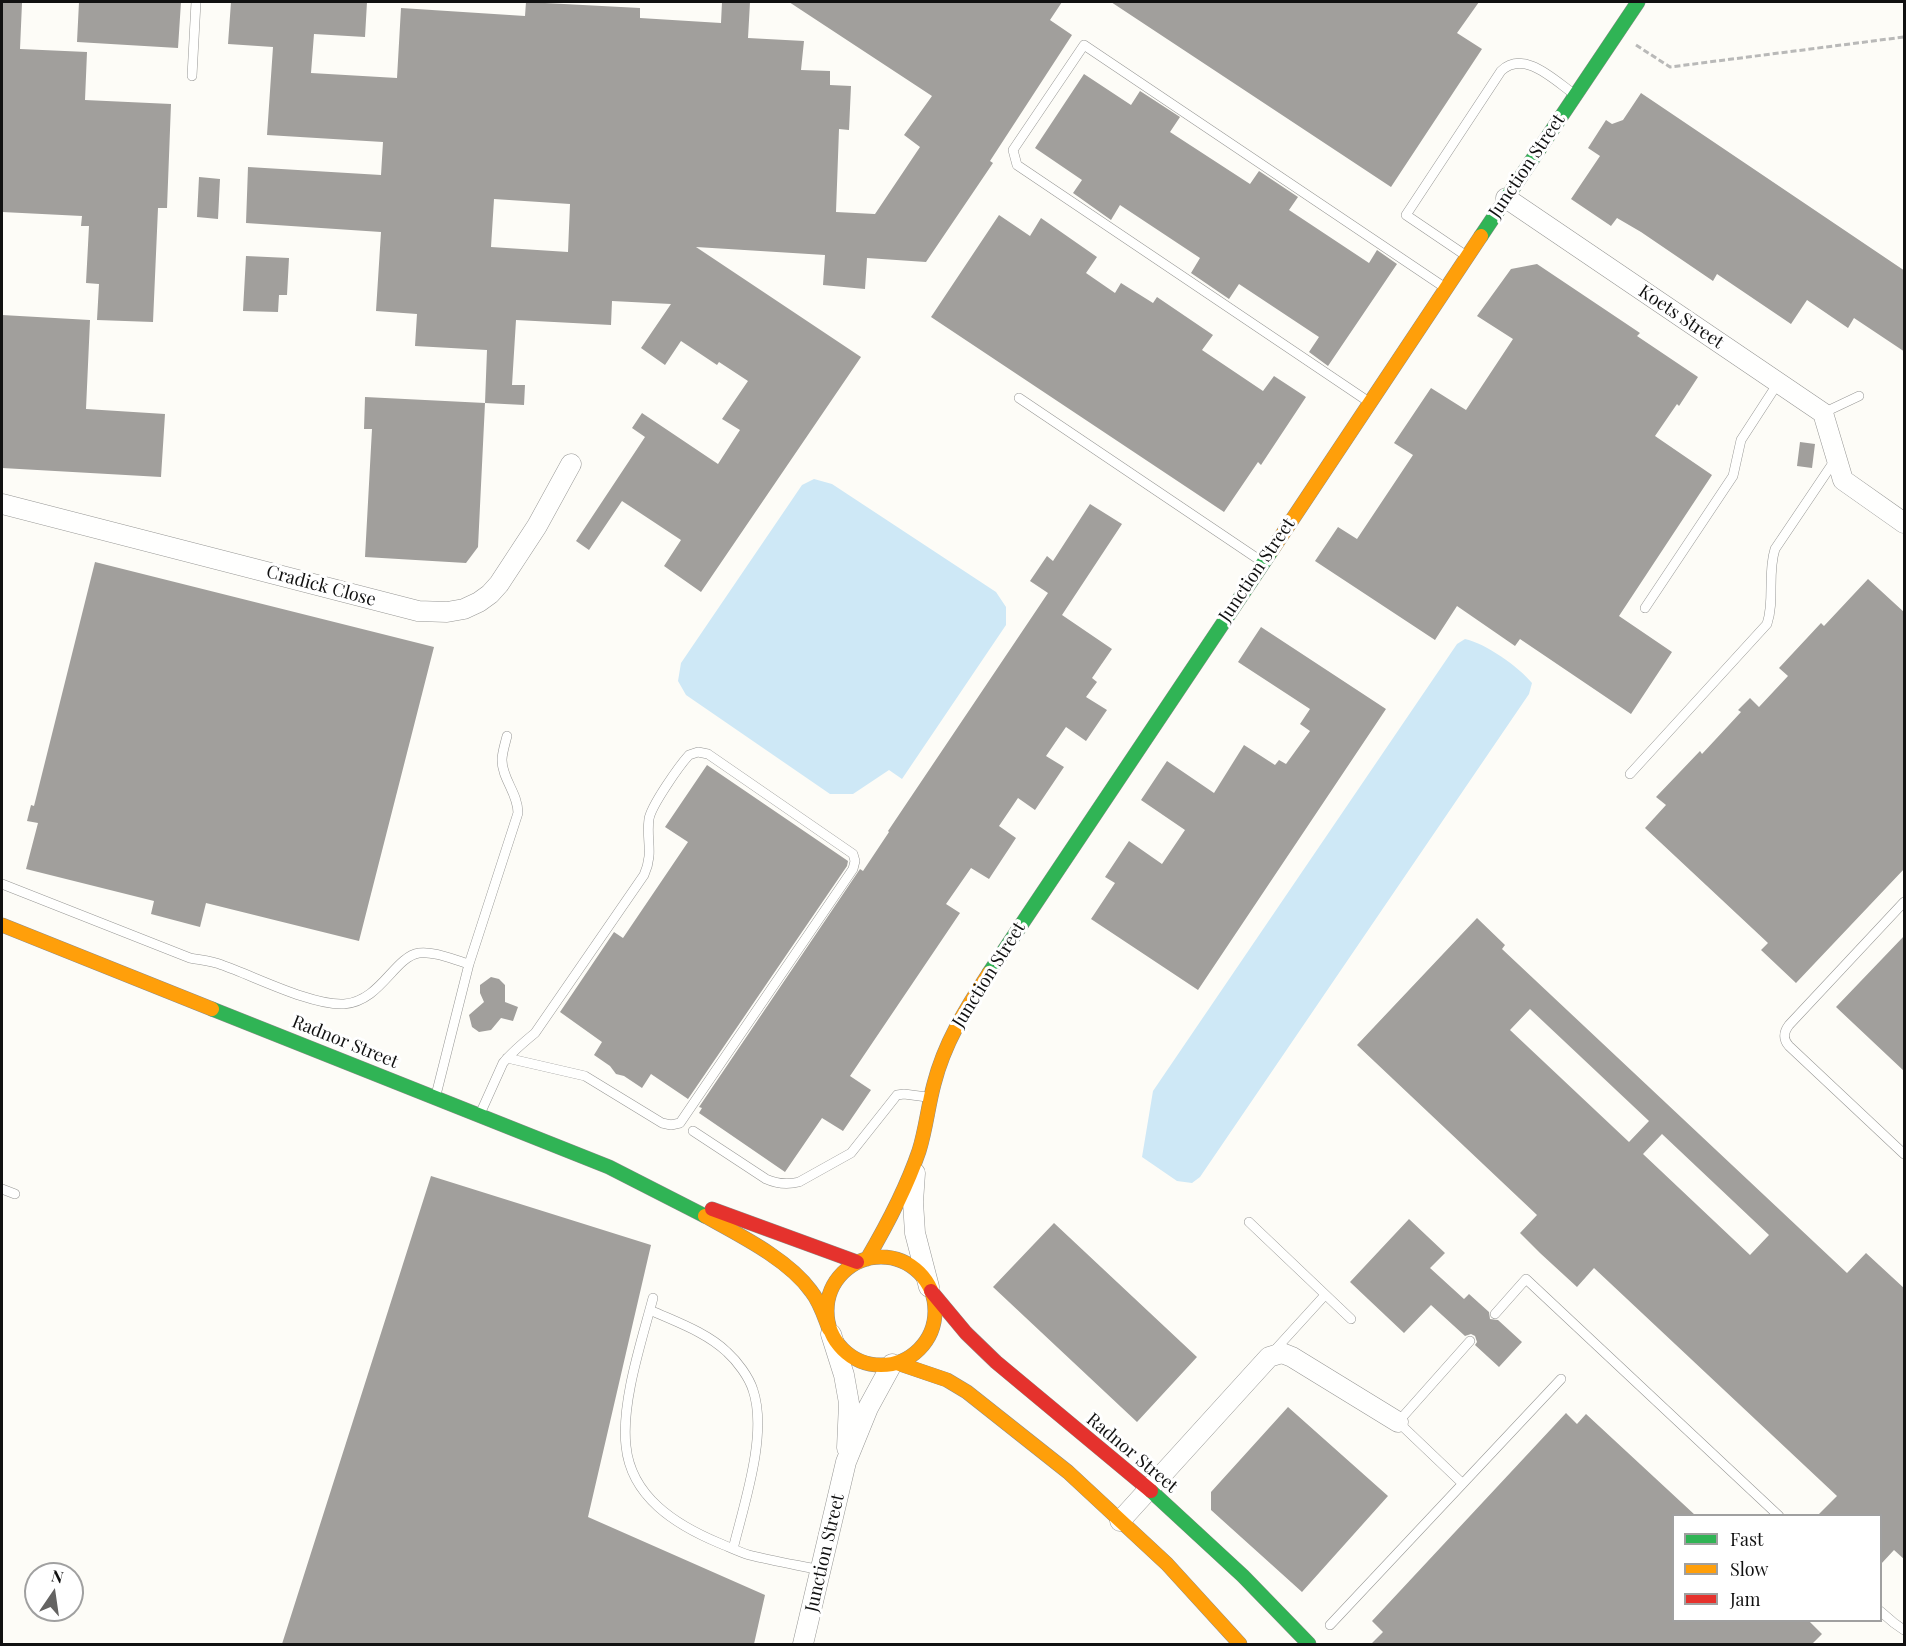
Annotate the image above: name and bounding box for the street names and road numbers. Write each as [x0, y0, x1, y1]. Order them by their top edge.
street label: Junction Street [1484, 110, 1570, 222]
street label: Koets Street [1634, 281, 1728, 353]
street label: Junction Street [1214, 514, 1300, 626]
street label: Cradick Close [264, 561, 378, 611]
street label: Junction Street [948, 918, 1030, 1032]
street label: Radnor Street [289, 1011, 401, 1073]
street label: Radnor Street [1082, 1409, 1182, 1497]
street label: Junction Street [801, 1492, 849, 1614]

